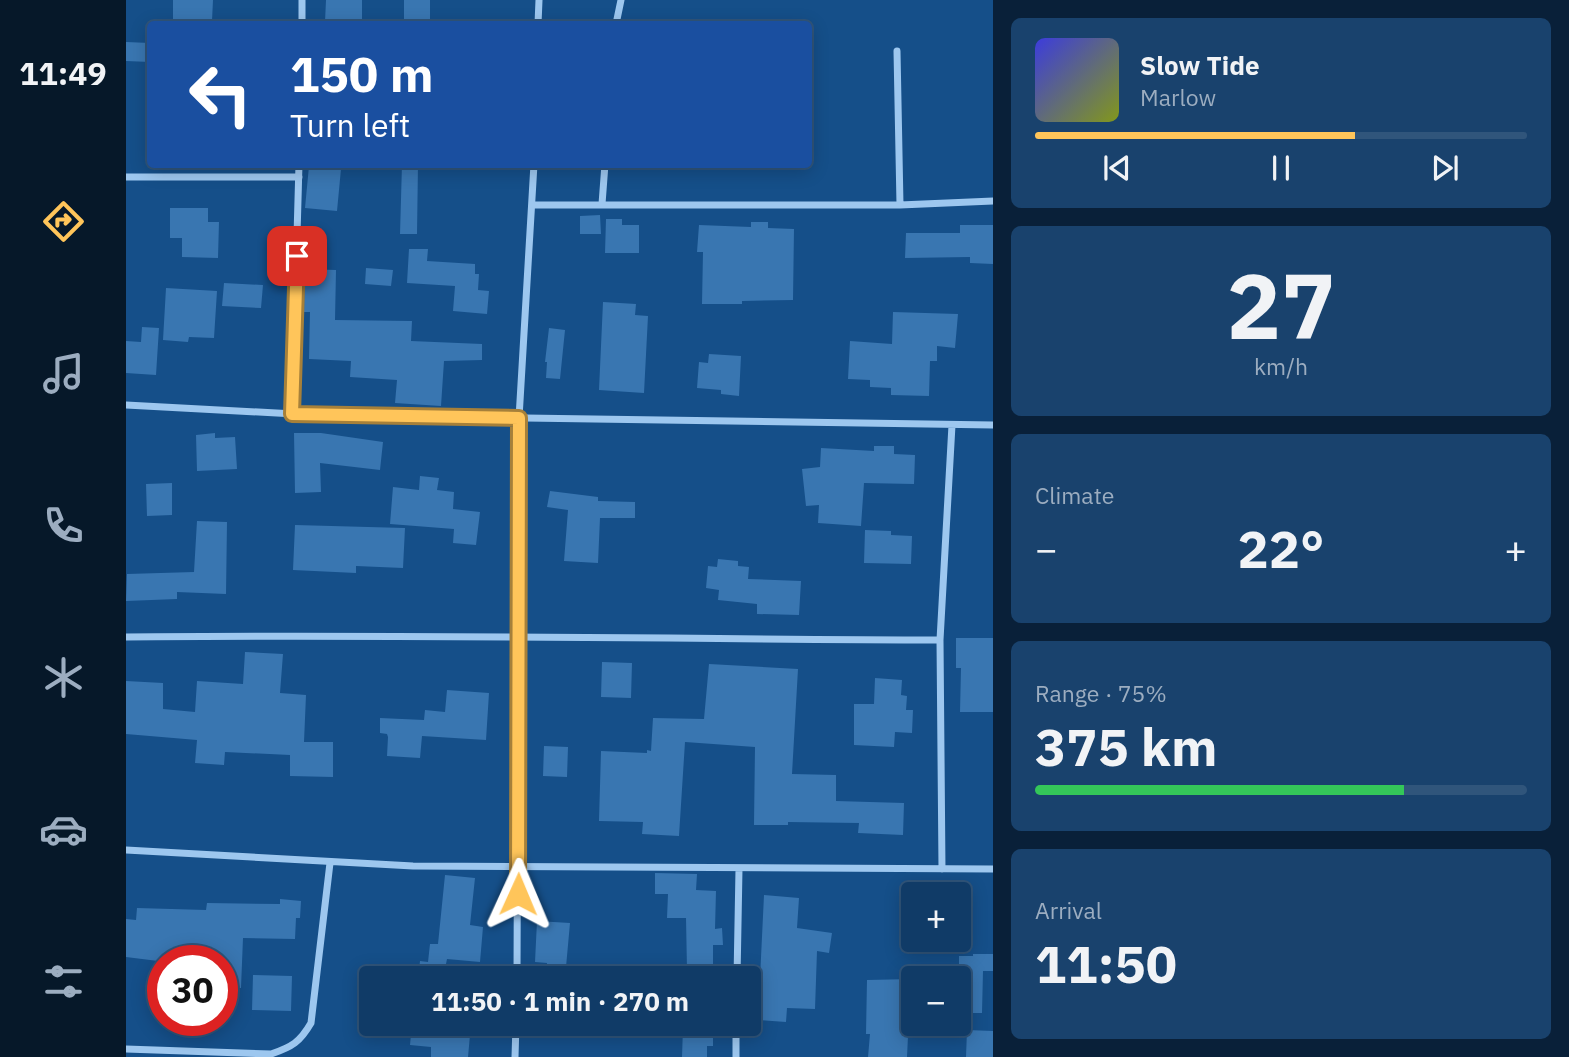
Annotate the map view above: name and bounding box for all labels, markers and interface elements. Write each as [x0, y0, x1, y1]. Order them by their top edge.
text: 150 m [290, 42, 434, 105]
text: Slow Tide [1140, 48, 1260, 82]
icon: left [175, 49, 266, 140]
text: 11:49 [19, 52, 107, 94]
text: Marlow [1140, 82, 1216, 112]
text: Turn left [290, 104, 410, 146]
icon: previous [1098, 149, 1136, 187]
icon: pause [1262, 149, 1300, 187]
icon: next [1426, 149, 1464, 187]
icon: directions [39, 197, 88, 246]
pin [267, 226, 327, 286]
icon: arrive [278, 237, 316, 275]
text: 27 [1226, 246, 1336, 364]
icon: music [39, 349, 88, 398]
text: km/h [1254, 351, 1308, 381]
text: Climate [1035, 480, 1114, 510]
icon: phone [39, 501, 88, 550]
text: 22° [1238, 515, 1324, 582]
text: − [1035, 524, 1058, 573]
text: + [1504, 524, 1527, 573]
icon: climate [39, 653, 88, 702]
text: Range · 75% [1035, 678, 1167, 708]
text: 375 km [1035, 713, 1217, 780]
icon: car [39, 805, 88, 854]
position arrow [481, 857, 555, 931]
map controls [901, 882, 971, 1036]
button: + [901, 882, 971, 952]
text: Arrival [1035, 895, 1102, 925]
text: 11:50 [1035, 930, 1177, 997]
speed limit sign: 30 [147, 945, 238, 1036]
icon: filters [39, 957, 88, 1006]
button: − [901, 966, 971, 1036]
text: 11:50 · 1 min · 270 m [431, 984, 689, 1018]

